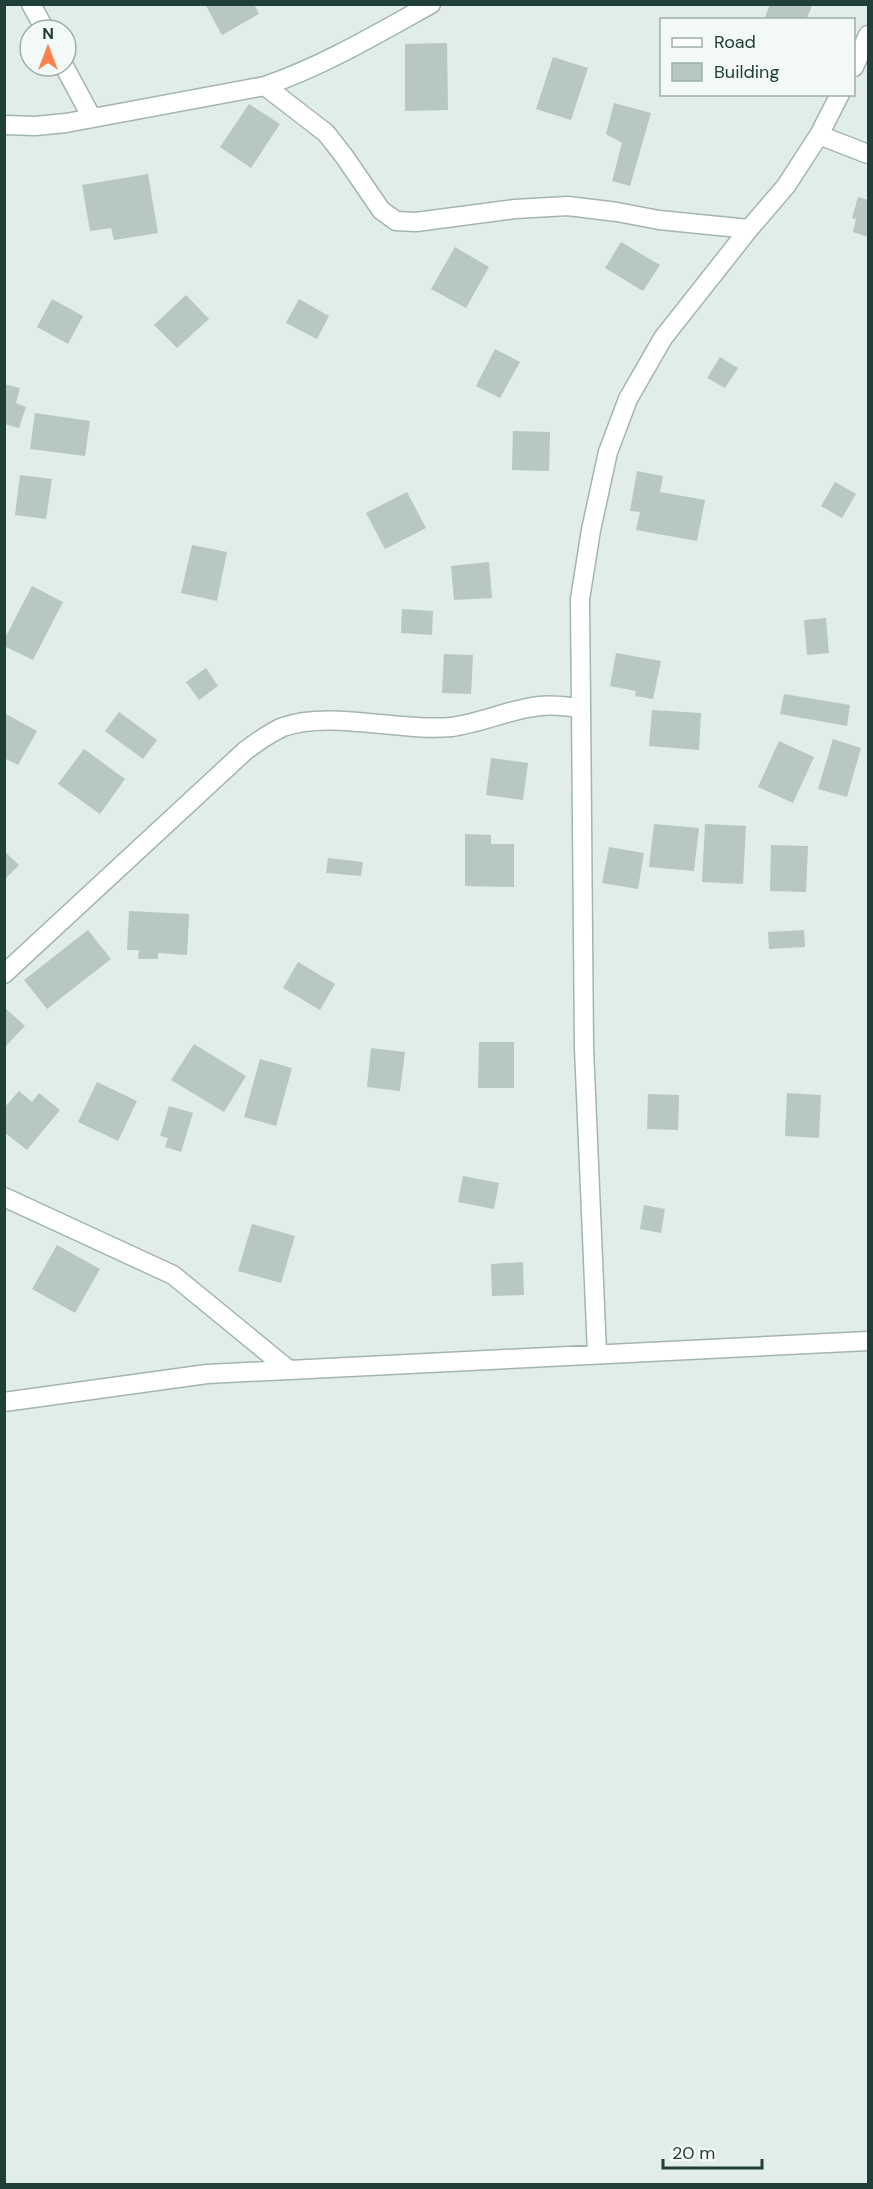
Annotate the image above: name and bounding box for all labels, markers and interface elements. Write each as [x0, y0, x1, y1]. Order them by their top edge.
north arrow [18, 18, 78, 78]
legend [660, 18, 855, 96]
text: N [42, 23, 54, 44]
text: Road [714, 30, 756, 54]
text: Building [714, 60, 779, 84]
scale bar [663, 2132, 762, 2170]
text: 20 m [672, 2141, 715, 2165]

